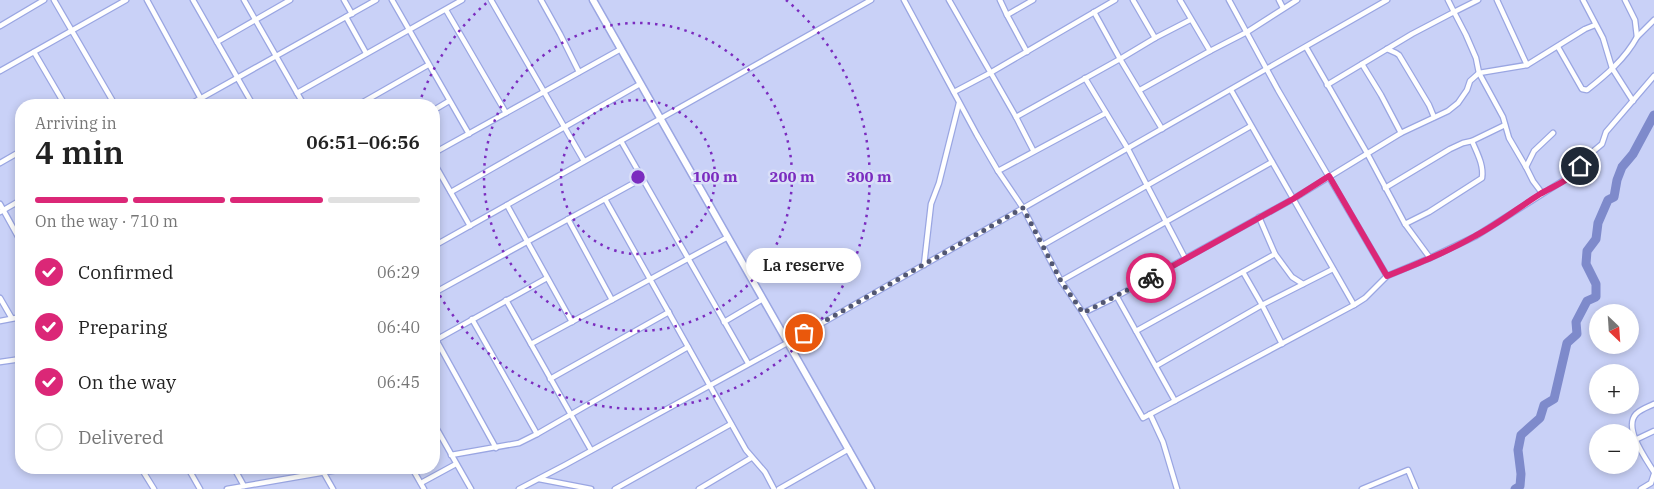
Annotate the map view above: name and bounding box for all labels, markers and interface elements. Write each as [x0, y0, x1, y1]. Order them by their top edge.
text: Arriving in [35, 113, 117, 133]
text: 06:51–06:56 [306, 130, 420, 154]
text: 4 min [35, 131, 124, 173]
pin [1559, 145, 1601, 187]
icon: home [1566, 152, 1594, 180]
text: 100 m [692, 167, 738, 186]
text: 200 m [769, 167, 815, 186]
text: 300 m [846, 167, 892, 186]
centre of rings [629, 168, 647, 186]
text: On the way · 710 m [35, 211, 178, 231]
callout: La reserve [746, 248, 862, 283]
courier [1126, 253, 1176, 303]
text: La reserve [763, 255, 844, 275]
icon: check [35, 258, 63, 286]
text: Confirmed [78, 260, 173, 284]
text: 06:29 [377, 262, 420, 282]
icon: bike [1137, 264, 1165, 292]
north arrow [1589, 304, 1639, 354]
map controls [1589, 304, 1639, 474]
pin [783, 312, 825, 354]
icon: check [35, 313, 63, 341]
text: Preparing [78, 315, 167, 339]
text: 06:40 [377, 317, 420, 337]
icon: bag [790, 319, 818, 347]
button: + [1589, 364, 1639, 414]
icon: check [35, 368, 63, 396]
text: On the way [78, 370, 176, 394]
text: 06:45 [377, 372, 420, 392]
button: − [1589, 424, 1639, 474]
text: Delivered [78, 425, 164, 449]

